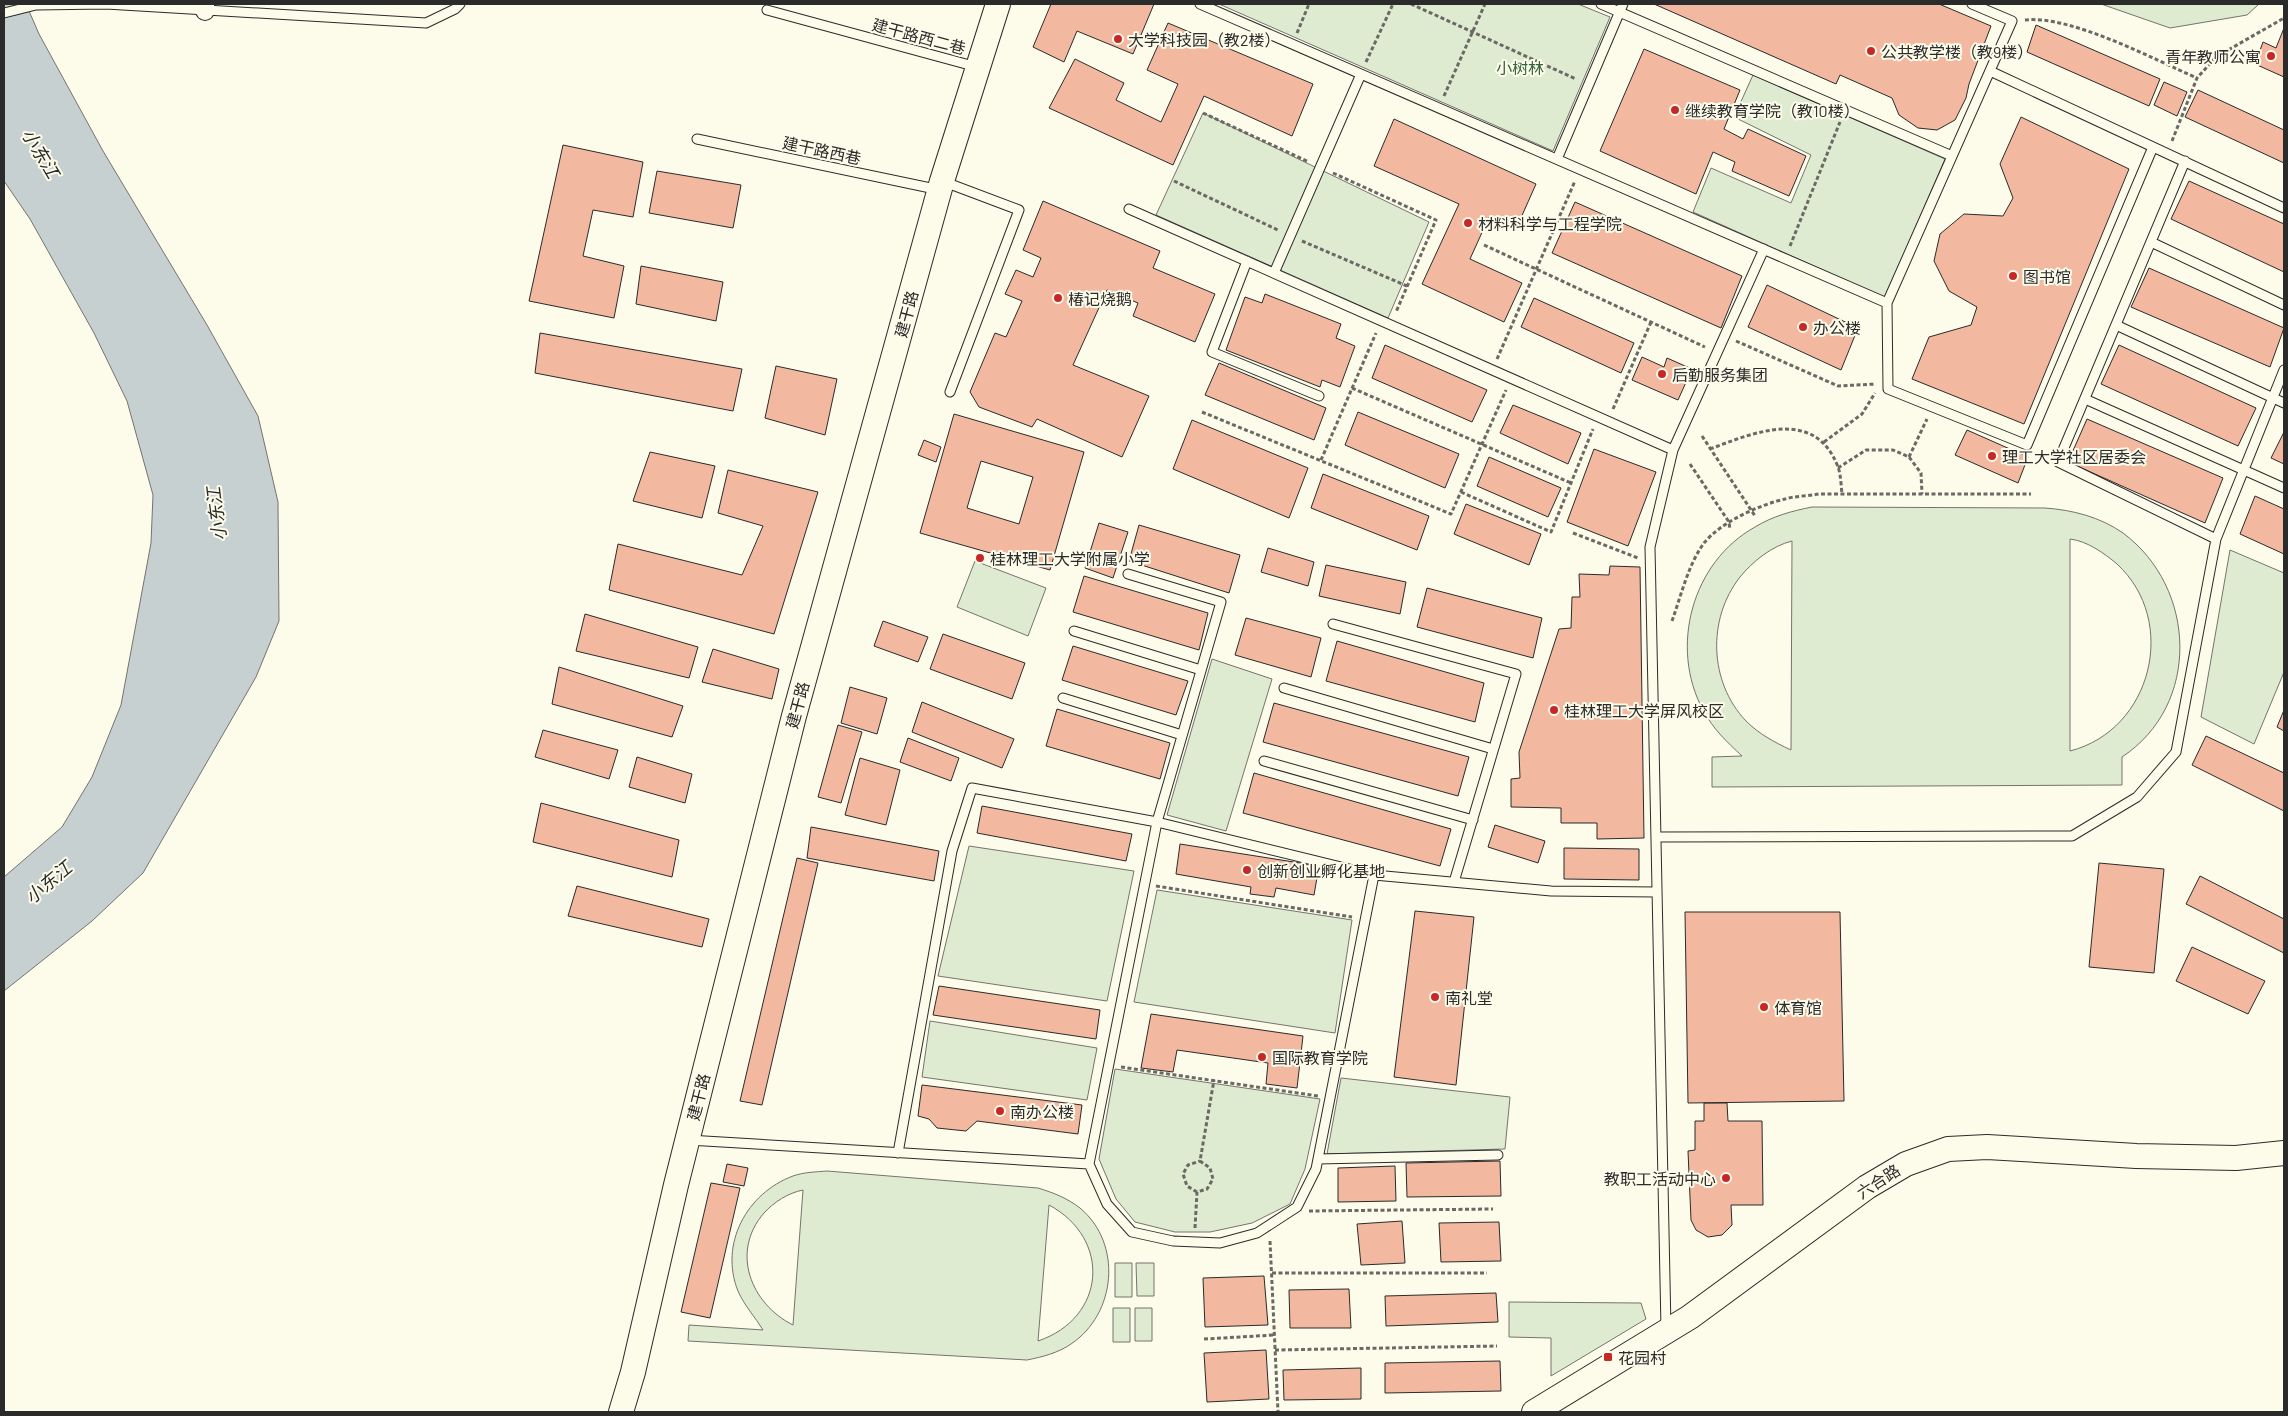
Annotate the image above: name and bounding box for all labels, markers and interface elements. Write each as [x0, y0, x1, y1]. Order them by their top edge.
street label: 建干路西二巷 [870, 14, 968, 58]
place label: 大学科技园（教2楼） [1128, 30, 1281, 49]
marker: 大学科技园（教2楼） [1112, 33, 1124, 45]
place label: 公共教学楼（教9楼） [1881, 42, 2033, 61]
marker: 公共教学楼（教9楼） [1865, 45, 1877, 57]
place label: 青年教师公寓 [2165, 47, 2261, 66]
marker: 青年教师公寓 [2265, 50, 2277, 62]
park label: 小树林 [1496, 58, 1544, 77]
place label: 继续教育学院（教10楼） [1685, 101, 1860, 120]
marker: 继续教育学院（教10楼） [1669, 104, 1681, 116]
water label: 小东江 [18, 124, 65, 184]
street label: 建干路西巷 [781, 132, 863, 168]
place label: 材料科学与工程学院 [1478, 214, 1622, 233]
marker: 材料科学与工程学院 [1462, 217, 1474, 229]
place label: 图书馆 [2023, 267, 2071, 286]
marker: 图书馆 [2007, 270, 2019, 282]
street label: 建干路 [891, 288, 921, 340]
place label: 椿记烧鹅 [1068, 289, 1132, 308]
marker: 椿记烧鹅 [1052, 292, 1064, 304]
place label: 办公楼 [1813, 318, 1861, 337]
marker: 办公楼 [1797, 321, 1809, 333]
place label: 后勤服务集团 [1672, 365, 1768, 384]
marker: 后勤服务集团 [1656, 368, 1668, 380]
place label: 理工大学社区居委会 [2002, 447, 2146, 466]
marker: 理工大学社区居委会 [1986, 450, 1998, 462]
water label: 小东江 [202, 484, 230, 542]
place label: 桂林理工大学附属小学 [990, 549, 1150, 568]
marker: 桂林理工大学附属小学 [974, 552, 986, 564]
street label: 建干路 [782, 679, 812, 731]
place label: 桂林理工大学屏风校区 [1564, 701, 1724, 720]
marker: 桂林理工大学屏风校区 [1548, 704, 1560, 716]
water label: 小东江 [20, 855, 77, 908]
place label: 创新创业孵化基地 [1257, 861, 1385, 880]
marker: 创新创业孵化基地 [1241, 864, 1253, 876]
place label: 南礼堂 [1445, 988, 1493, 1007]
marker: 南礼堂 [1429, 991, 1441, 1003]
place label: 体育馆 [1774, 998, 1822, 1017]
marker: 体育馆 [1758, 1001, 1770, 1013]
place label: 国际教育学院 [1272, 1048, 1368, 1067]
marker: 国际教育学院 [1256, 1051, 1268, 1063]
street label: 建干路 [683, 1071, 713, 1123]
place label: 南办公楼 [1010, 1102, 1074, 1121]
marker: 南办公楼 [994, 1105, 1006, 1117]
street label: 六合路 [1853, 1160, 1903, 1202]
place label: 教职工活动中心 [1604, 1169, 1716, 1188]
marker: 教职工活动中心 [1720, 1172, 1732, 1184]
place label: 花园村 [1618, 1348, 1666, 1367]
marker: 花园村 [1602, 1351, 1614, 1363]

